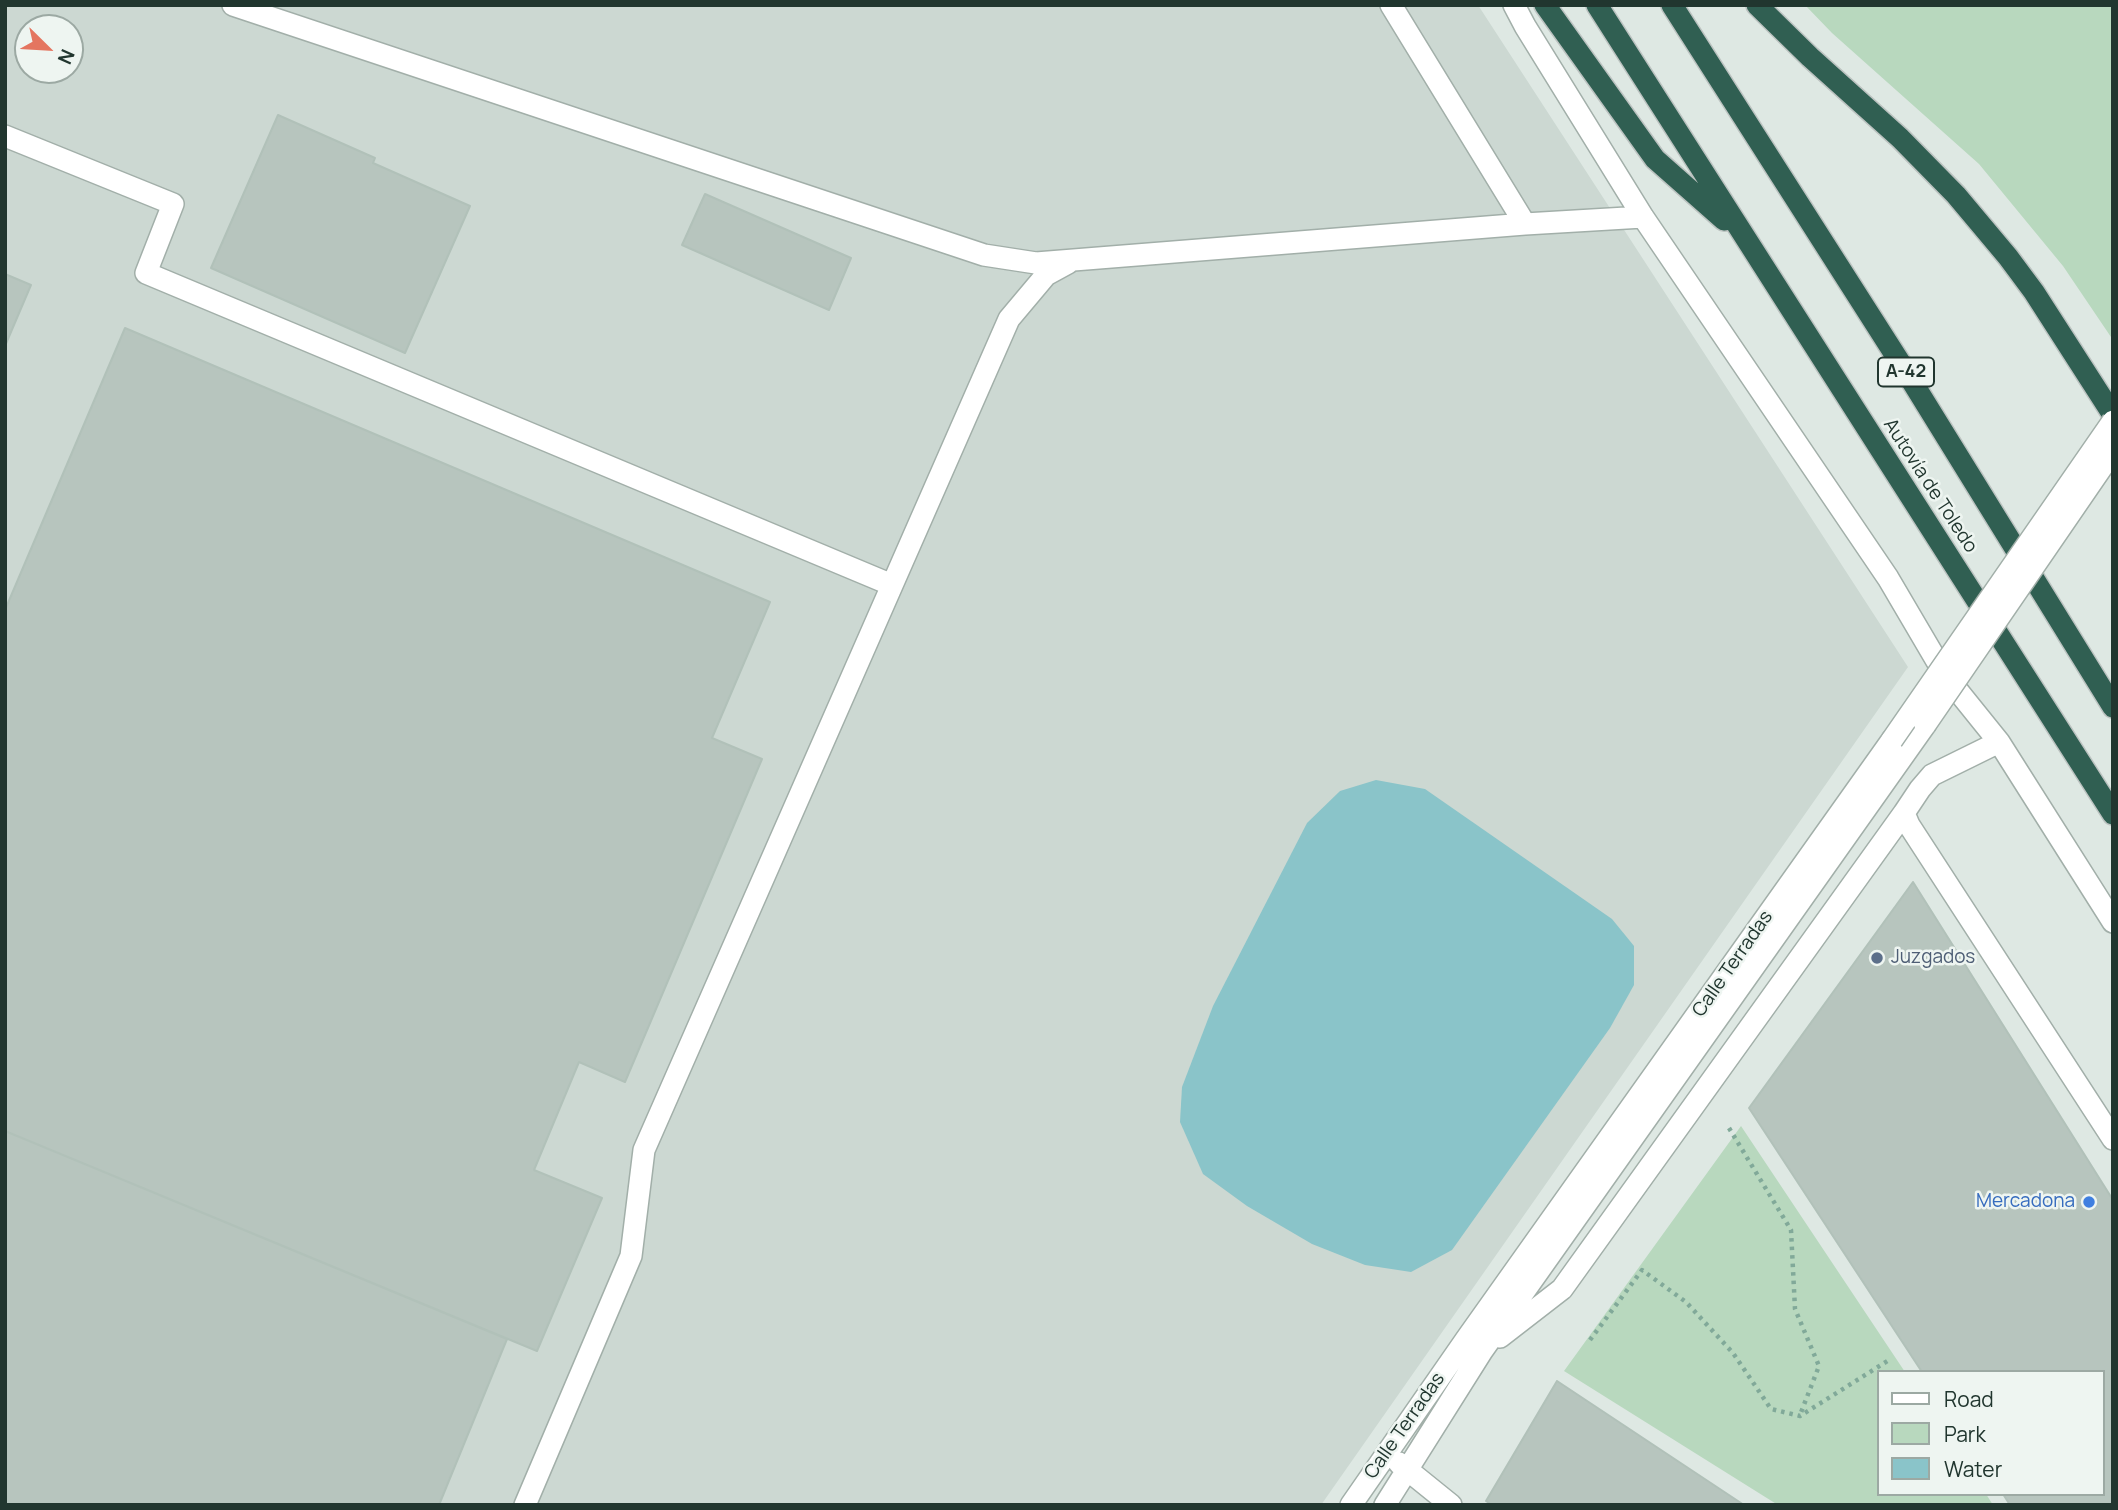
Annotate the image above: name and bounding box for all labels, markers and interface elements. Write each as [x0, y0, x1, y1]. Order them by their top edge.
north arrow [14, 14, 84, 84]
text: N [52, 45, 81, 68]
road number: A-42 [1878, 358, 1934, 386]
street label: Autovía de Toledo [1878, 415, 1982, 557]
street label: Calle Terradas [1688, 906, 1778, 1022]
place label: Juzgados [1891, 947, 1975, 969]
marker: Juzgados [1869, 950, 1885, 966]
place label: Mercadona [1976, 1191, 2075, 1213]
marker: Mercadona [2081, 1194, 2097, 1210]
street label: Calle Terradas [1360, 1368, 1450, 1484]
legend [1876, 1370, 2104, 1496]
text: Road [1944, 1385, 1994, 1413]
text: Park [1944, 1420, 1986, 1448]
text: Water [1944, 1455, 2002, 1483]

